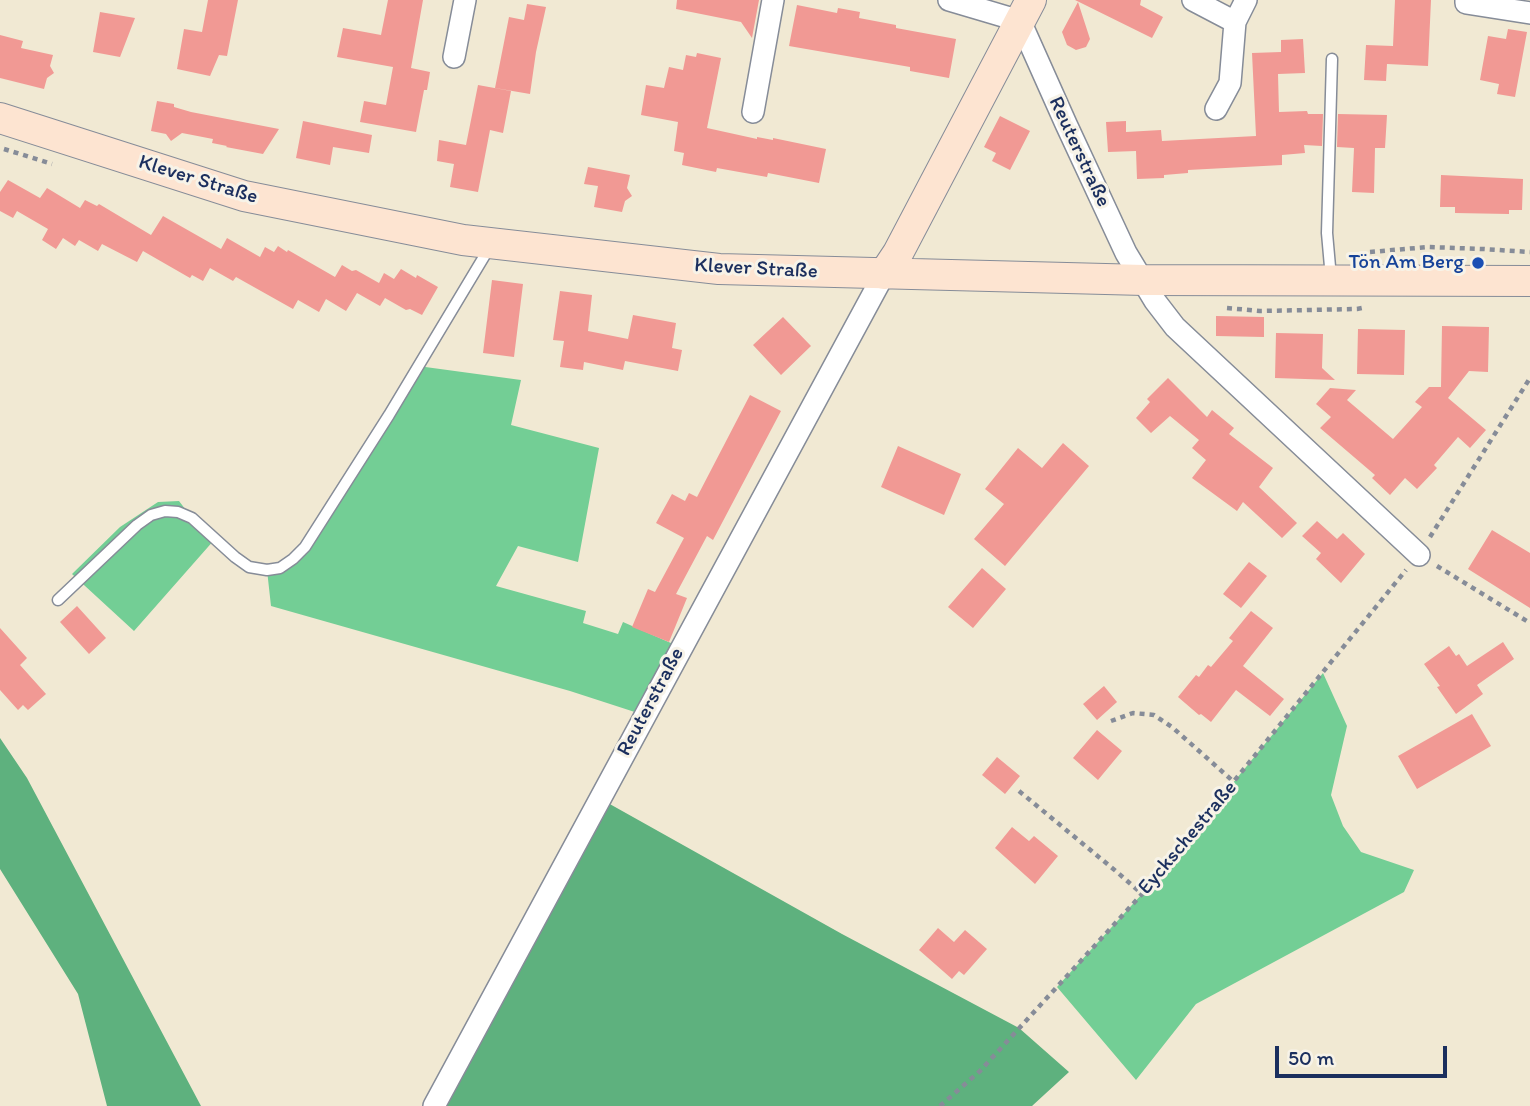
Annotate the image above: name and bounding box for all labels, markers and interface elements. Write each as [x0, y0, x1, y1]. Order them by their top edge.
street label: Reuterstraße [1042, 93, 1116, 211]
street label: Klever Straße [135, 150, 261, 210]
place label: Tön Am Berg [1349, 250, 1464, 276]
street label: Klever Straße [694, 253, 818, 285]
marker: Tön Am Berg [1470, 255, 1486, 271]
street label: Reuterstraße [612, 644, 690, 760]
street label: Eyckschestraße [1133, 776, 1243, 900]
scale bar [1278, 1032, 1450, 1076]
text: 50 m [1288, 1045, 1334, 1070]

